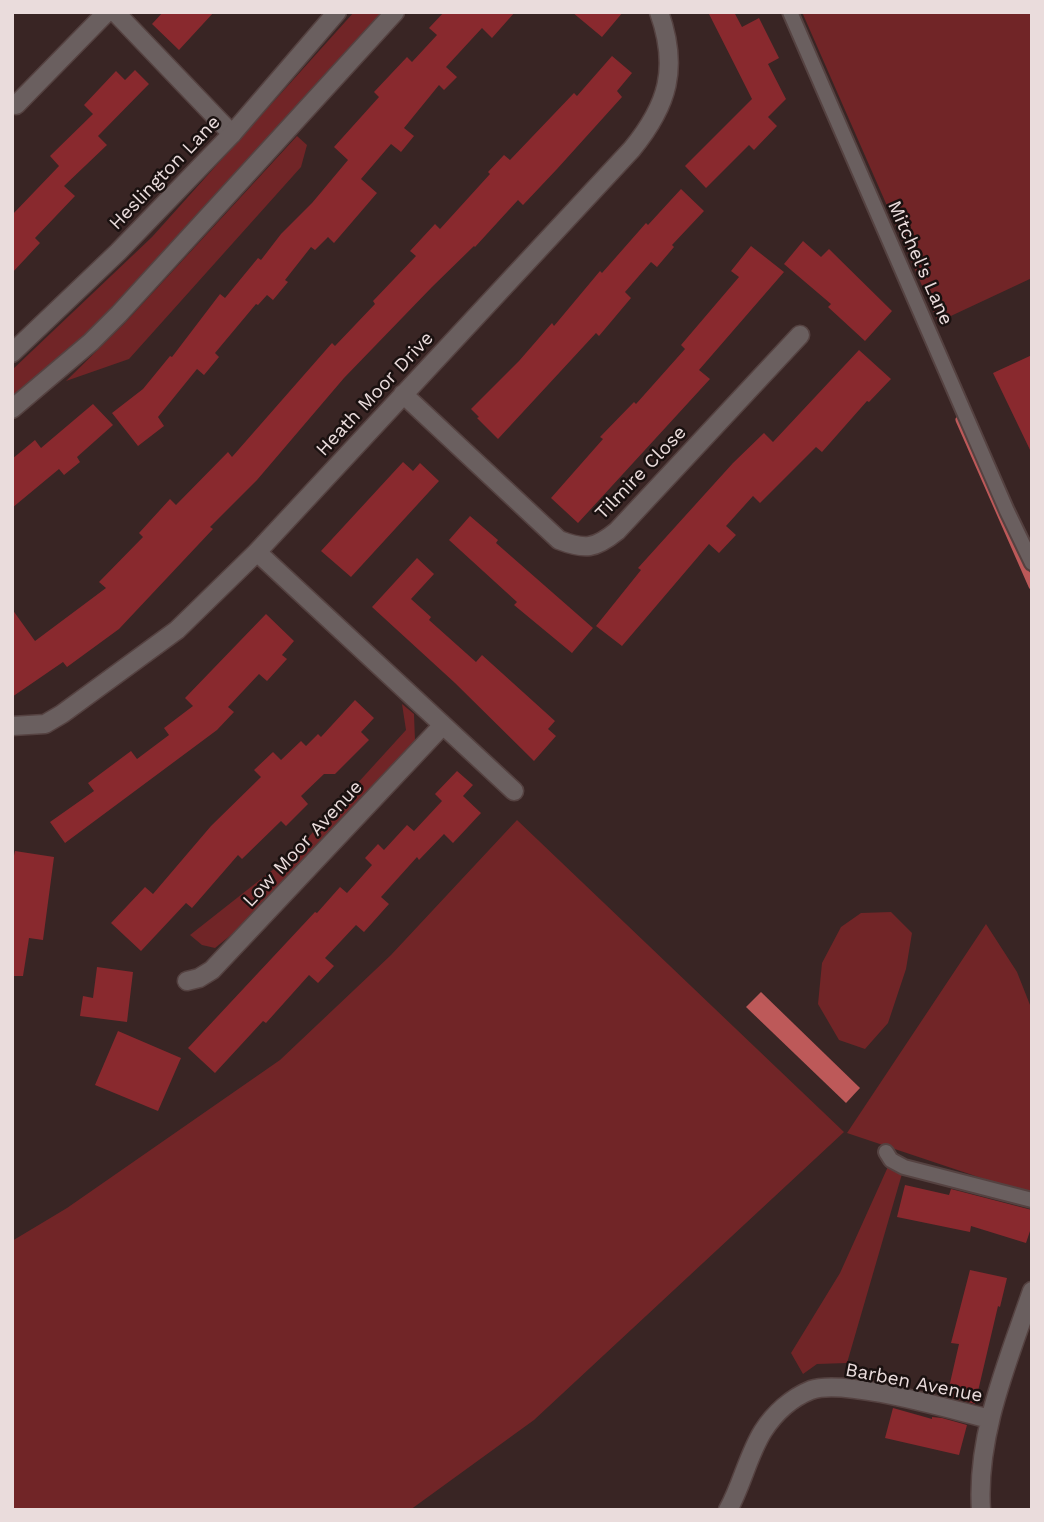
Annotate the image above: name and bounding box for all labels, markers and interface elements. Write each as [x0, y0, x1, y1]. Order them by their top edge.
street label: Heslington Lane [105, 111, 225, 235]
street label: Mitchel's Lane [882, 197, 958, 329]
street label: Heath Moor Drive [312, 327, 438, 461]
street label: Tilmire Close [591, 421, 691, 525]
street label: Low Moor Avenue [238, 776, 368, 912]
street label: Barben Avenue [843, 1359, 985, 1407]

